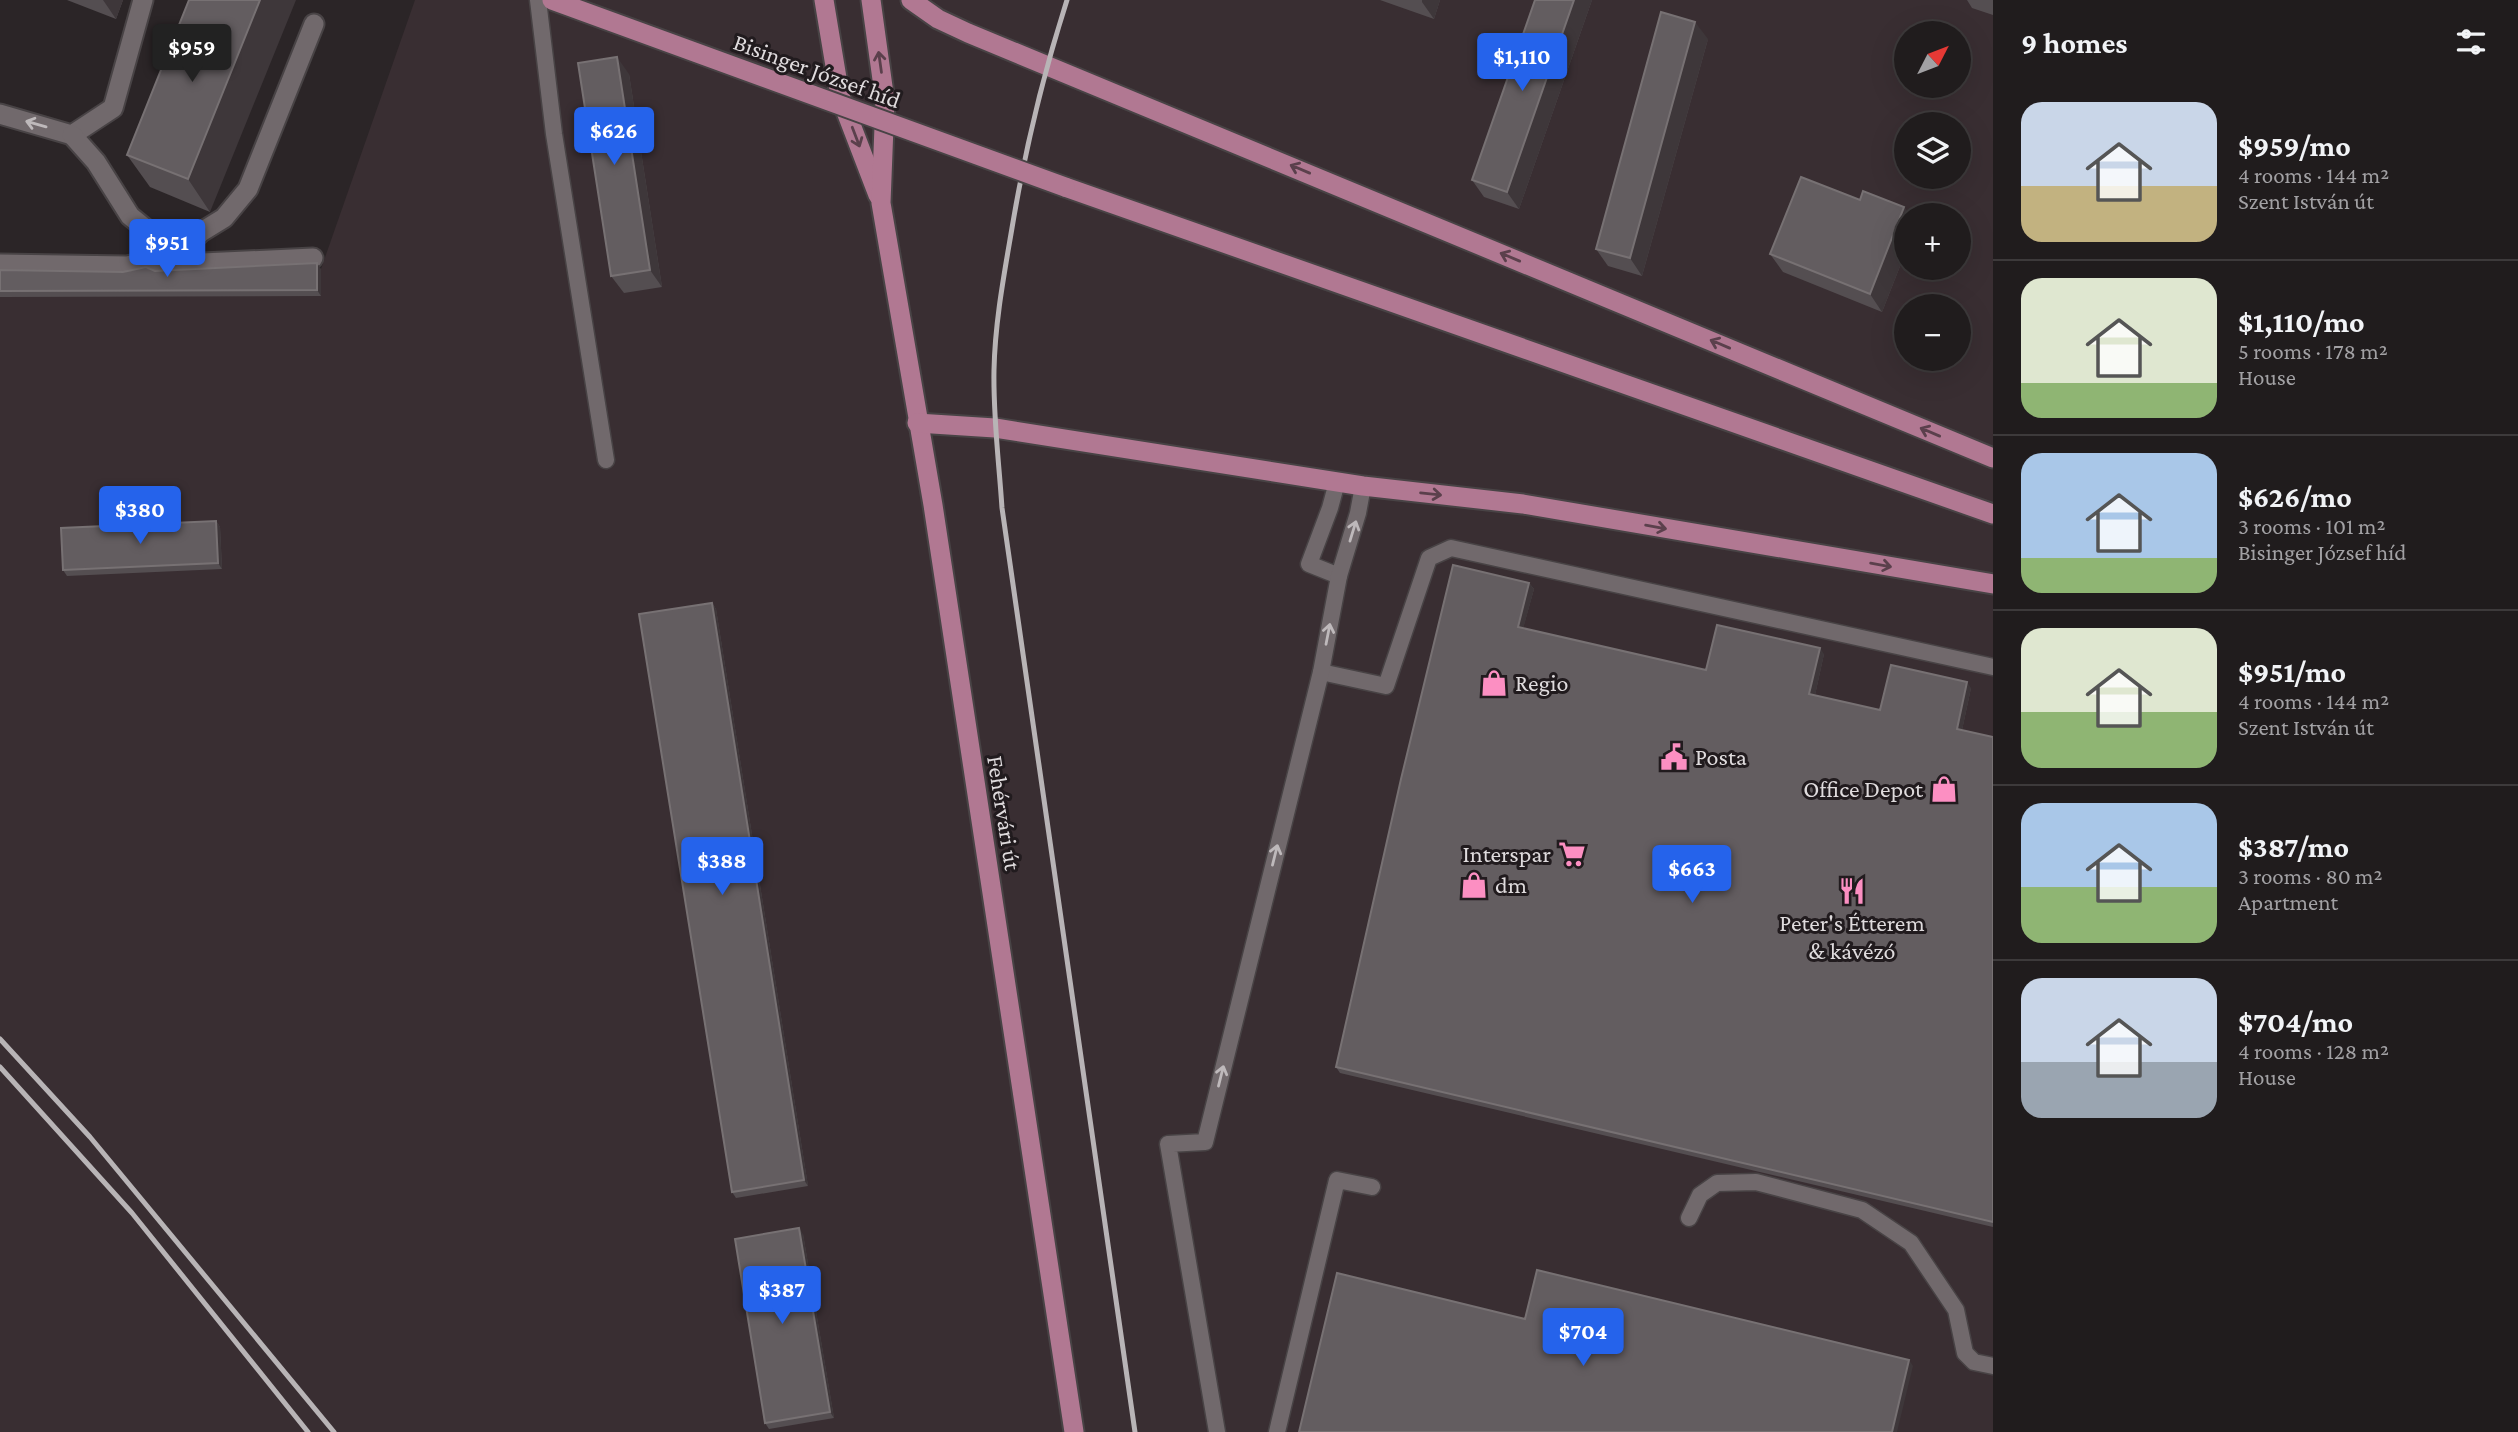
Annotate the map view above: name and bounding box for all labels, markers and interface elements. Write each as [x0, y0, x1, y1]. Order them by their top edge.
north arrow [1894, 21, 1970, 98]
map controls [1894, 21, 1971, 371]
icon: filters [2452, 23, 2490, 61]
pin: $959 [151, 24, 233, 84]
text: 9 homes [2021, 26, 2128, 59]
street label: Bisinger József híd [730, 28, 905, 113]
text: $959 [168, 34, 216, 60]
pin: $1,110 [1465, 34, 1579, 93]
text: $1,110 [1493, 43, 1551, 69]
one-way arrow [873, 51, 886, 74]
pin: $626 [573, 108, 655, 167]
button: layers [1894, 112, 1971, 189]
one-way arrow [25, 117, 47, 130]
text: $626 [590, 117, 638, 143]
one-way arrow [850, 126, 863, 148]
text: $959/mo [2238, 129, 2351, 162]
icon: home [2077, 130, 2161, 214]
one-way arrow [1290, 162, 1311, 175]
text: 4 rooms · 144 m² [2238, 162, 2389, 188]
text: Szent István út [2238, 188, 2374, 214]
button: + [1894, 203, 1971, 280]
pin: $951 [126, 219, 208, 279]
text: $951 [145, 229, 189, 255]
one-way arrow [1500, 249, 1521, 262]
button: − [1894, 294, 1971, 371]
text: $1,110/mo [2238, 305, 2365, 338]
icon: home [2077, 306, 2161, 390]
one-way arrow [1710, 337, 1731, 350]
text: 5 rooms · 178 m² [2238, 338, 2388, 364]
text: House [2238, 364, 2296, 390]
one-way arrow [1920, 424, 1941, 437]
text: $626/mo [2238, 480, 2352, 513]
icon: home [2077, 481, 2161, 565]
pin: $380 [99, 486, 181, 546]
one-way arrow [1419, 487, 1442, 500]
text: $380 [115, 496, 165, 522]
text: 3 rooms · 101 m² [2238, 513, 2385, 539]
one-way arrow [1347, 520, 1360, 542]
one-way arrow [1644, 520, 1667, 534]
text: Bisinger József híd [2238, 539, 2406, 565]
one-way arrow [1869, 559, 1891, 572]
one-way arrow [1322, 623, 1335, 646]
text: $951/mo [2238, 655, 2346, 688]
icon: home [2077, 656, 2161, 740]
shop icon: Regio [1479, 668, 1509, 698]
place label: Regio [1515, 669, 1568, 696]
text: 4 rooms · 144 m² [2238, 688, 2389, 714]
text: Szent István út [2238, 714, 2374, 740]
public building icon: Posta [1659, 742, 1689, 772]
place label: Posta [1695, 743, 1747, 770]
street label: Fehérvári út [982, 754, 1027, 873]
shop icon: Office Depot [1929, 774, 1959, 804]
place label: Office Depot [1803, 775, 1924, 802]
text: $387/mo [2238, 830, 2349, 863]
icon: home [2077, 831, 2161, 915]
pin: $388 [681, 838, 763, 897]
supermarket icon: Interspar [1557, 839, 1587, 869]
place label: Interspar [1463, 840, 1551, 867]
one-way arrow [1269, 844, 1282, 867]
pin: $663 [1651, 846, 1733, 905]
text: $388 [697, 847, 747, 873]
text: $663 [1668, 855, 1716, 881]
text: 3 rooms · 80 m² [2238, 863, 2383, 889]
shop icon: dm [1459, 870, 1489, 900]
place label: dm [1495, 871, 1527, 898]
restaurant icon: Peter's Étterem & kávézó [1837, 876, 1867, 906]
text: Apartment [2238, 889, 2338, 915]
place label: Peter's Étterem & kávézó [1779, 909, 1925, 964]
text: $704/mo [2238, 1005, 2353, 1038]
icon: home [2077, 1006, 2161, 1090]
text: 4 rooms · 128 m² [2238, 1038, 2389, 1064]
text: House [2238, 1064, 2296, 1090]
one-way arrow [1215, 1065, 1228, 1088]
pin: $387 [741, 1266, 823, 1326]
text: $387 [759, 1276, 805, 1302]
pin: $704 [1542, 1308, 1624, 1368]
text: $704 [1559, 1318, 1607, 1344]

